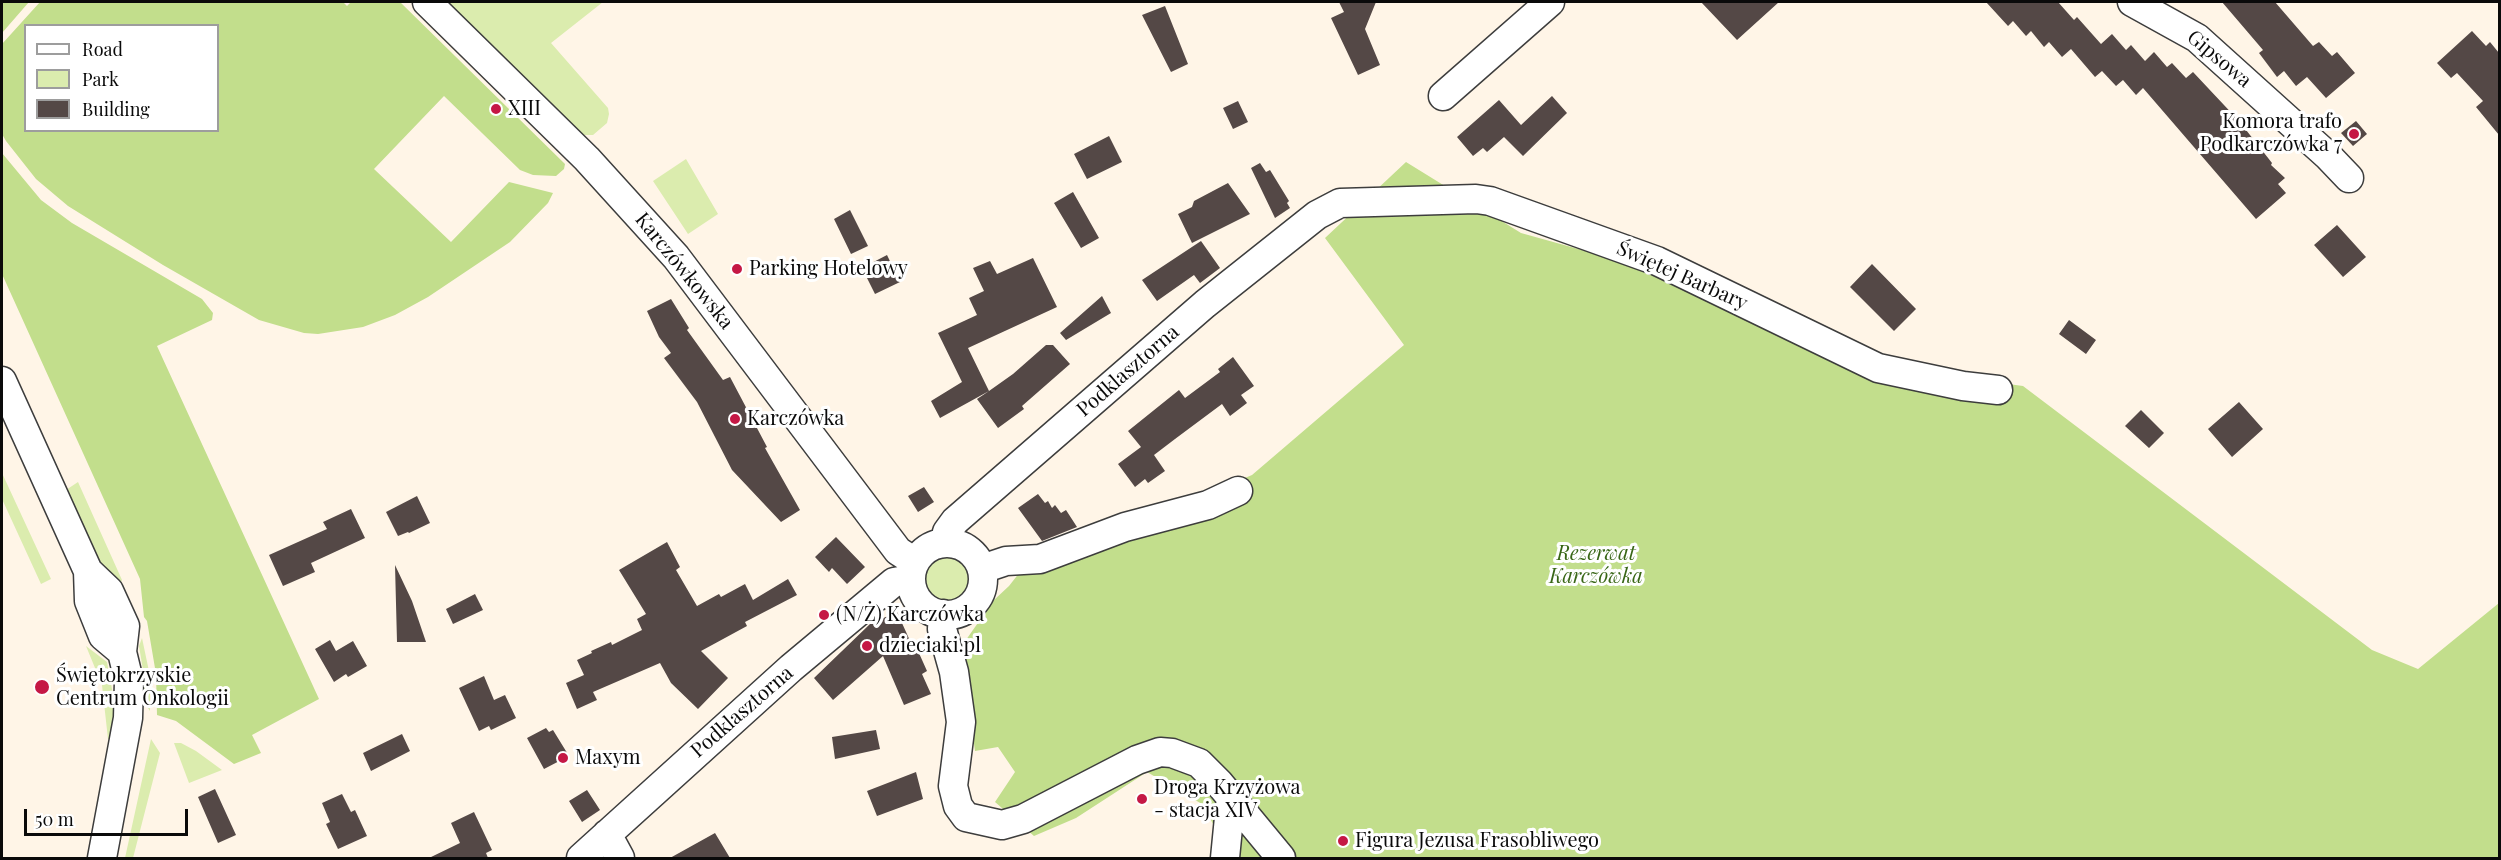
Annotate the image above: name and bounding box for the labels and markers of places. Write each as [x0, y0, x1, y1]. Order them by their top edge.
place label: XIII [508, 97, 541, 121]
marker: XIII [489, 102, 503, 116]
place label: Komora trafo Podkarczówka 7 [2200, 110, 2342, 157]
marker: Komora trafo Podkarczówka 7 [2347, 127, 2361, 141]
place label: Parking Hotelowy [749, 257, 908, 281]
marker: Parking Hotelowy [730, 262, 744, 276]
place label: Karczówka [747, 407, 844, 431]
marker: Karczówka [728, 412, 742, 426]
place label: (N/Ż) Karczówka [836, 603, 984, 627]
marker: (N/Ż) Karczówka [817, 608, 831, 622]
place label: dzieciaki.pl [879, 634, 981, 658]
marker: dzieciaki.pl [860, 639, 874, 653]
place label: Świętokrzyskie Centrum Onkologii [56, 664, 229, 711]
marker: Świętokrzyskie Centrum Onkologii [33, 678, 51, 696]
place label: Maxym [575, 746, 640, 770]
marker: Maxym [556, 751, 570, 765]
place label: Droga Krzyżowa - stacja XIV [1154, 776, 1300, 823]
marker: Droga Krzyżowa - stacja XIV [1135, 792, 1149, 806]
place label: Figura Jezusa Frasobliwego [1355, 829, 1599, 853]
marker: Figura Jezusa Frasobliwego [1336, 834, 1350, 848]

